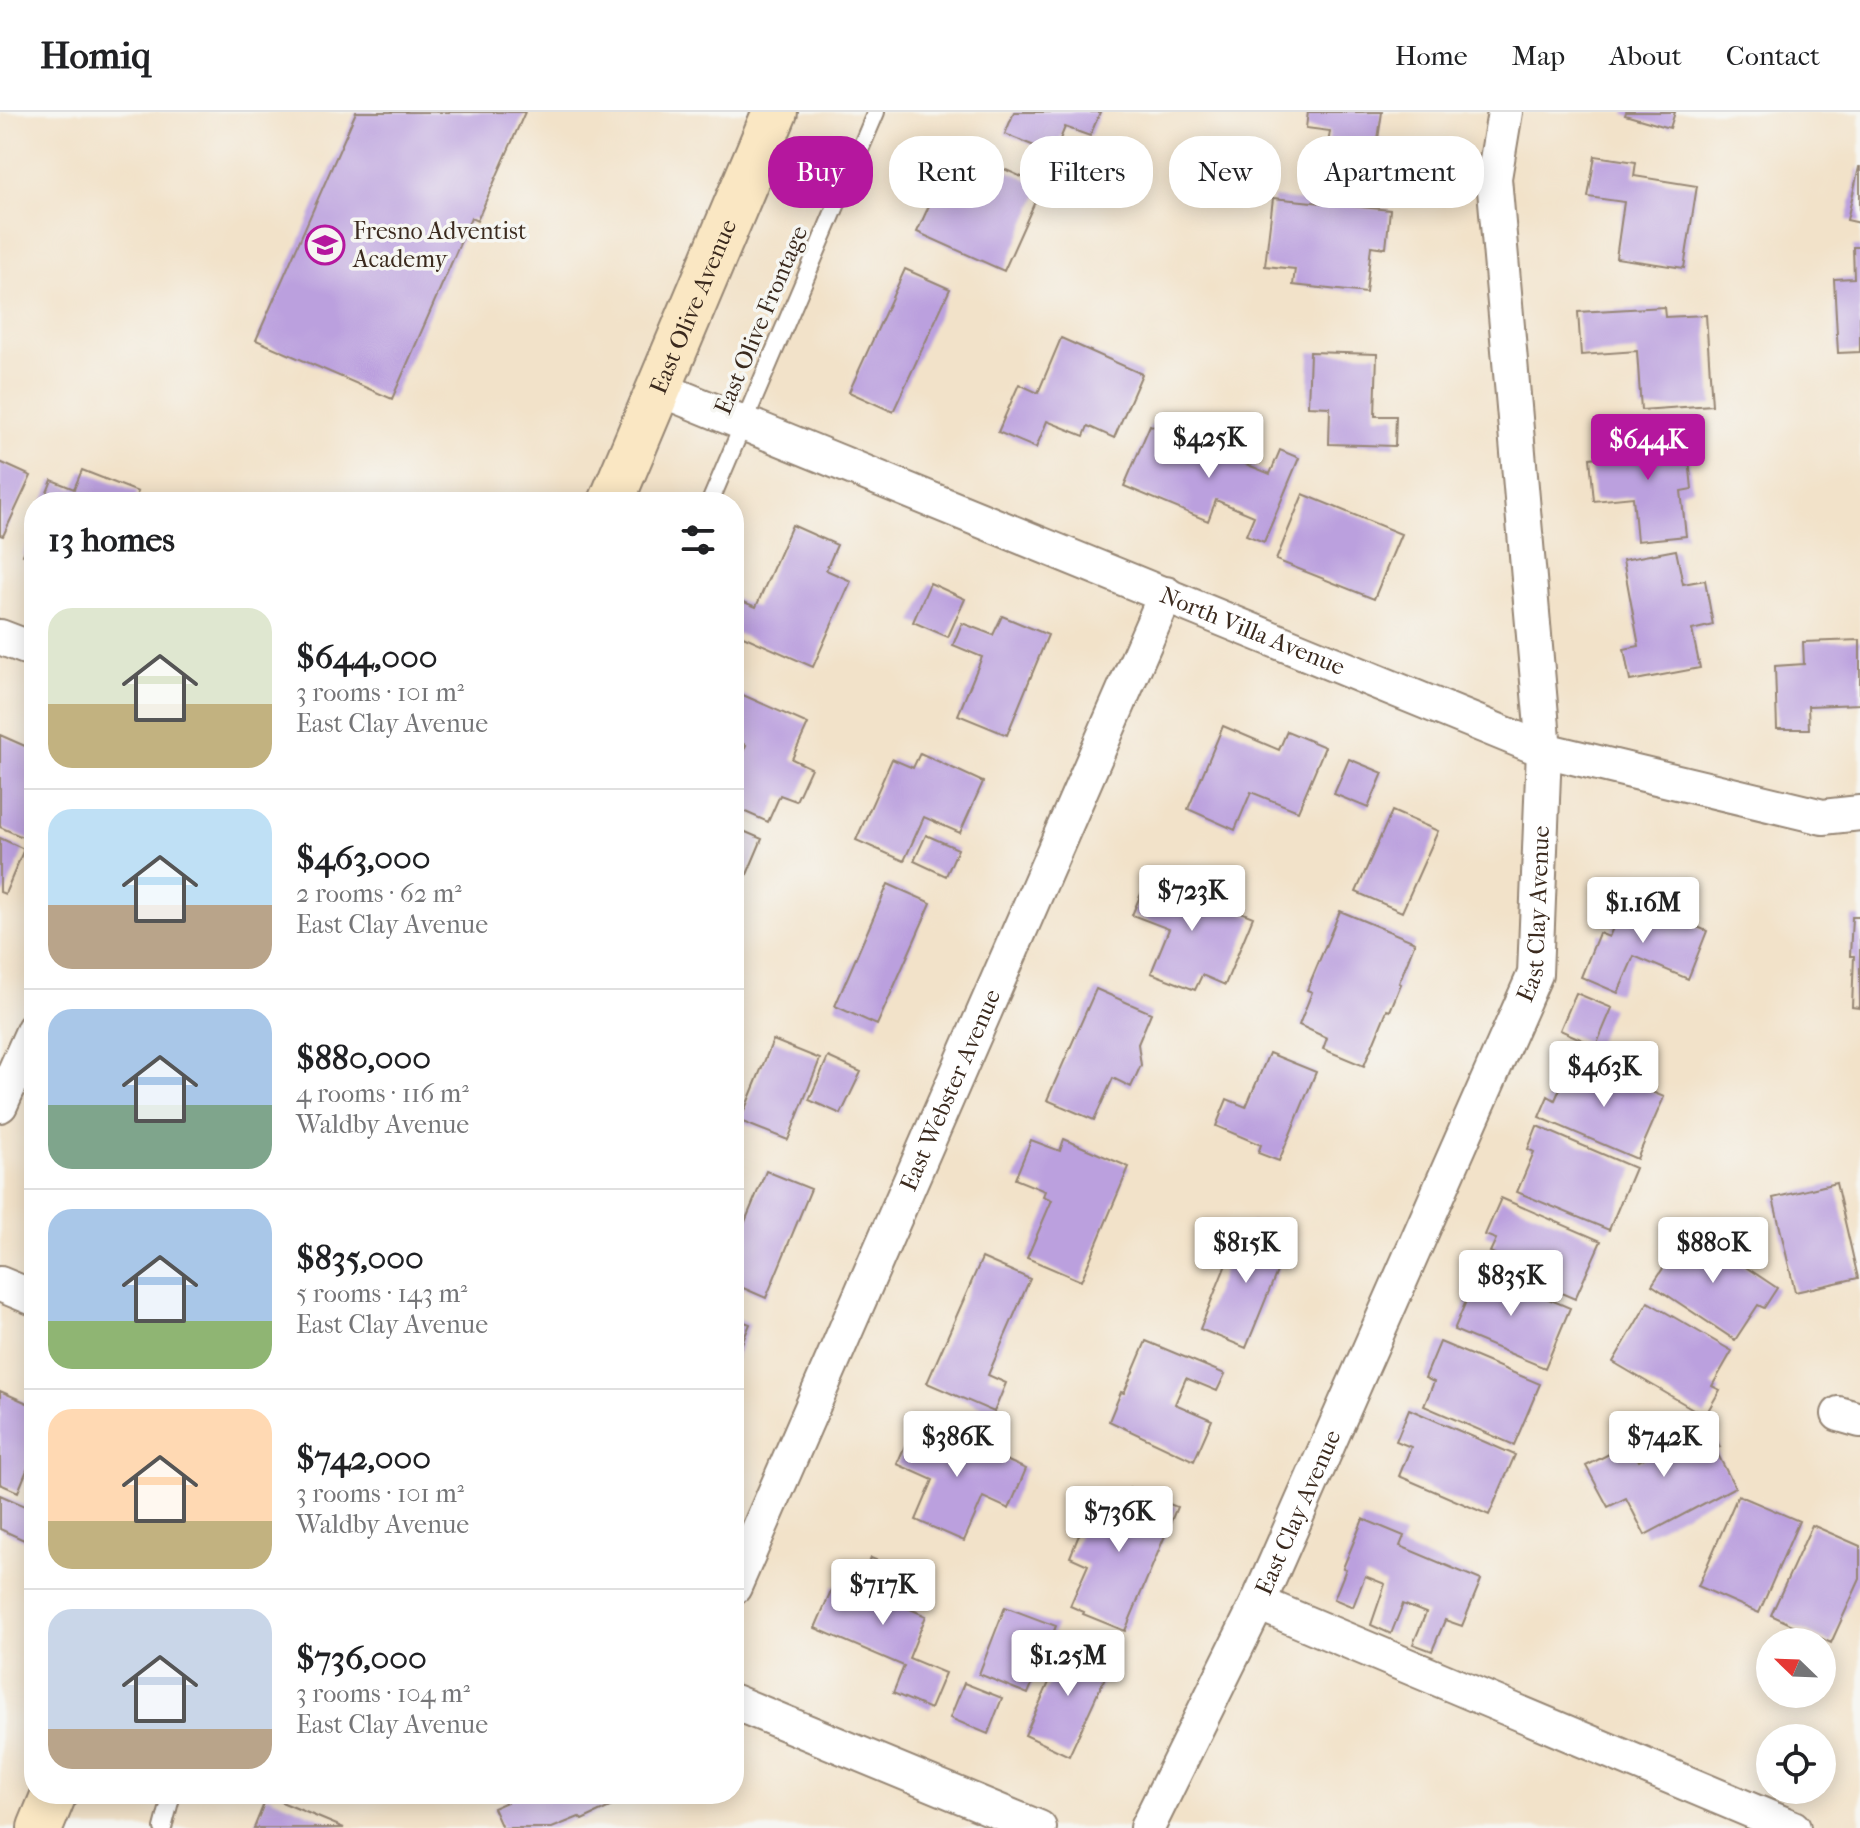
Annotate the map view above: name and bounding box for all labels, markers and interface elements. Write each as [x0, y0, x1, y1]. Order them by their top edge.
text: Homiq [40, 33, 151, 78]
text: Home [1395, 39, 1468, 72]
text: Map [1512, 39, 1565, 72]
text: About [1609, 39, 1682, 72]
text: Contact [1726, 39, 1820, 72]
chip: Buy [768, 136, 873, 208]
chip: Rent [889, 136, 1004, 208]
chip: Filters [1020, 136, 1153, 208]
chip: New [1169, 136, 1281, 208]
chip: Apartment [1297, 136, 1484, 208]
street label: East Olive Avenue [644, 215, 742, 398]
place label: Fresno Adventist Academy [352, 217, 527, 273]
street label: East Olive Frontage [709, 221, 813, 419]
school or university icon: Fresno Adventist Academy [304, 224, 346, 266]
pin: $425K [1153, 412, 1265, 480]
pin: $644K [1592, 414, 1704, 482]
text: $425K [1172, 422, 1246, 453]
text: $644K [1609, 424, 1687, 455]
icon: filters [676, 518, 720, 562]
text: 13 homes [48, 520, 175, 560]
street label: North Villa Avenue [1156, 581, 1349, 681]
text: $644,000 [296, 637, 438, 677]
icon: home [112, 640, 208, 736]
text: 3 rooms · 101 m² [296, 677, 464, 708]
text: East Clay Avenue [296, 708, 488, 739]
street label: East Clay Avenue [1511, 825, 1555, 1006]
text: $463,000 [296, 838, 430, 878]
icon: home [112, 841, 208, 937]
pin: $723K [1136, 865, 1248, 933]
text: $723K [1157, 875, 1227, 906]
pin: $1.16M [1578, 877, 1708, 945]
text: 2 rooms · 62 m² [296, 878, 462, 909]
text: $1.16M [1605, 887, 1681, 918]
text: East Clay Avenue [296, 909, 488, 940]
street label: East Webster Avenue [894, 985, 1006, 1195]
text: $880,000 [296, 1038, 431, 1078]
icon: home [112, 1041, 208, 1137]
pin: $463K [1548, 1041, 1660, 1109]
text: $463K [1567, 1051, 1641, 1082]
text: 4 rooms · 116 m² [296, 1078, 469, 1109]
text: Waldby Avenue [296, 1109, 469, 1140]
pin: $815K [1190, 1217, 1302, 1285]
pin: $880K [1657, 1217, 1769, 1285]
text: $815K [1213, 1227, 1279, 1258]
text: $880K [1676, 1227, 1750, 1258]
text: $835,000 [296, 1238, 424, 1278]
icon: home [112, 1241, 208, 1337]
pin: $835K [1455, 1250, 1567, 1318]
text: $835K [1477, 1260, 1545, 1291]
text: 5 rooms · 143 m² [296, 1278, 467, 1309]
text: East Clay Avenue [296, 1309, 488, 1340]
pin: $386K [901, 1411, 1013, 1479]
pin: $742K [1608, 1411, 1720, 1479]
text: $386K [921, 1421, 993, 1452]
text: $742K [1627, 1421, 1701, 1452]
street label: East Clay Avenue [1249, 1425, 1347, 1599]
text: $742,000 [296, 1438, 431, 1478]
icon: home [112, 1441, 208, 1537]
text: 3 rooms · 101 m² [296, 1478, 464, 1509]
pin: $736K [1063, 1486, 1175, 1554]
text: $736K [1084, 1496, 1154, 1527]
text: Waldby Avenue [296, 1509, 469, 1540]
pin: $717K [827, 1559, 939, 1627]
text: $717K [849, 1569, 917, 1600]
north arrow [1756, 1628, 1836, 1708]
map controls [1756, 1628, 1836, 1804]
pin: $1.25M [1003, 1630, 1133, 1698]
text: $736,000 [296, 1638, 427, 1678]
text: $1.25M [1030, 1640, 1106, 1671]
icon: home [112, 1641, 208, 1737]
text: 3 rooms · 104 m² [296, 1678, 470, 1709]
text: East Clay Avenue [296, 1709, 488, 1740]
button: locate [1756, 1724, 1836, 1804]

